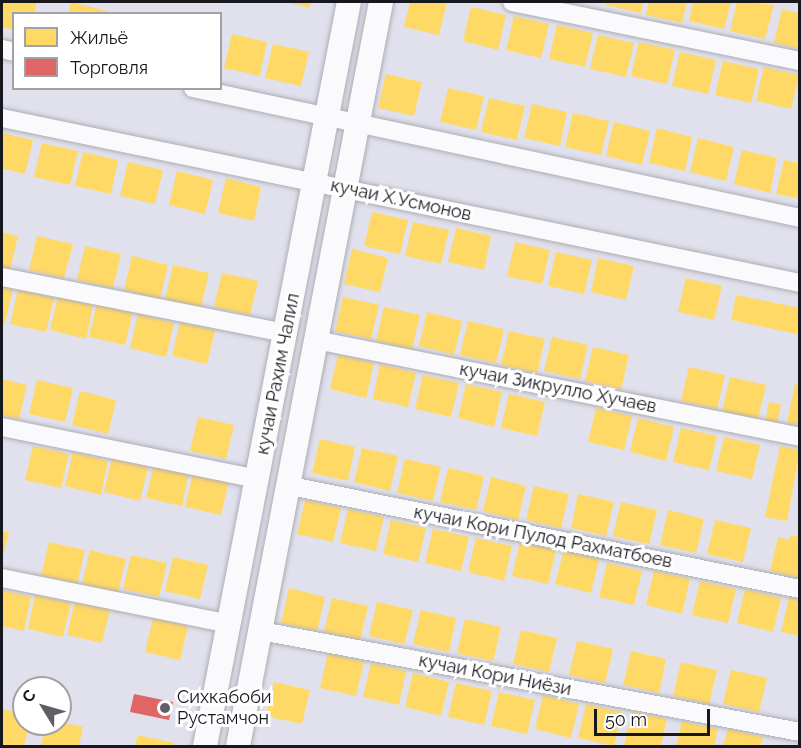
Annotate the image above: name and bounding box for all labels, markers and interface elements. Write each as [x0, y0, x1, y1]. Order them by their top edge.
legend [12, 12, 222, 90]
text: Жильё [70, 27, 128, 48]
text: Торговля [70, 57, 148, 78]
street label: кучаи Х.Усмонов [329, 175, 473, 225]
street label: кучаи Рахим Чалил [252, 291, 304, 457]
street label: кучаи Зикрулло Хучаев [458, 358, 658, 418]
street label: кучаи Кори Пулод Рахматбоев [412, 501, 674, 573]
street label: кучаи Кори Ниёзи [417, 650, 573, 700]
north arrow [12, 676, 72, 736]
text: С [18, 686, 40, 706]
place label: Сихкабоби Рустамчон [177, 687, 272, 730]
scale bar [597, 697, 712, 735]
marker: Сихкабоби Рустамчон [158, 701, 172, 715]
text: 50 m [605, 709, 647, 730]

